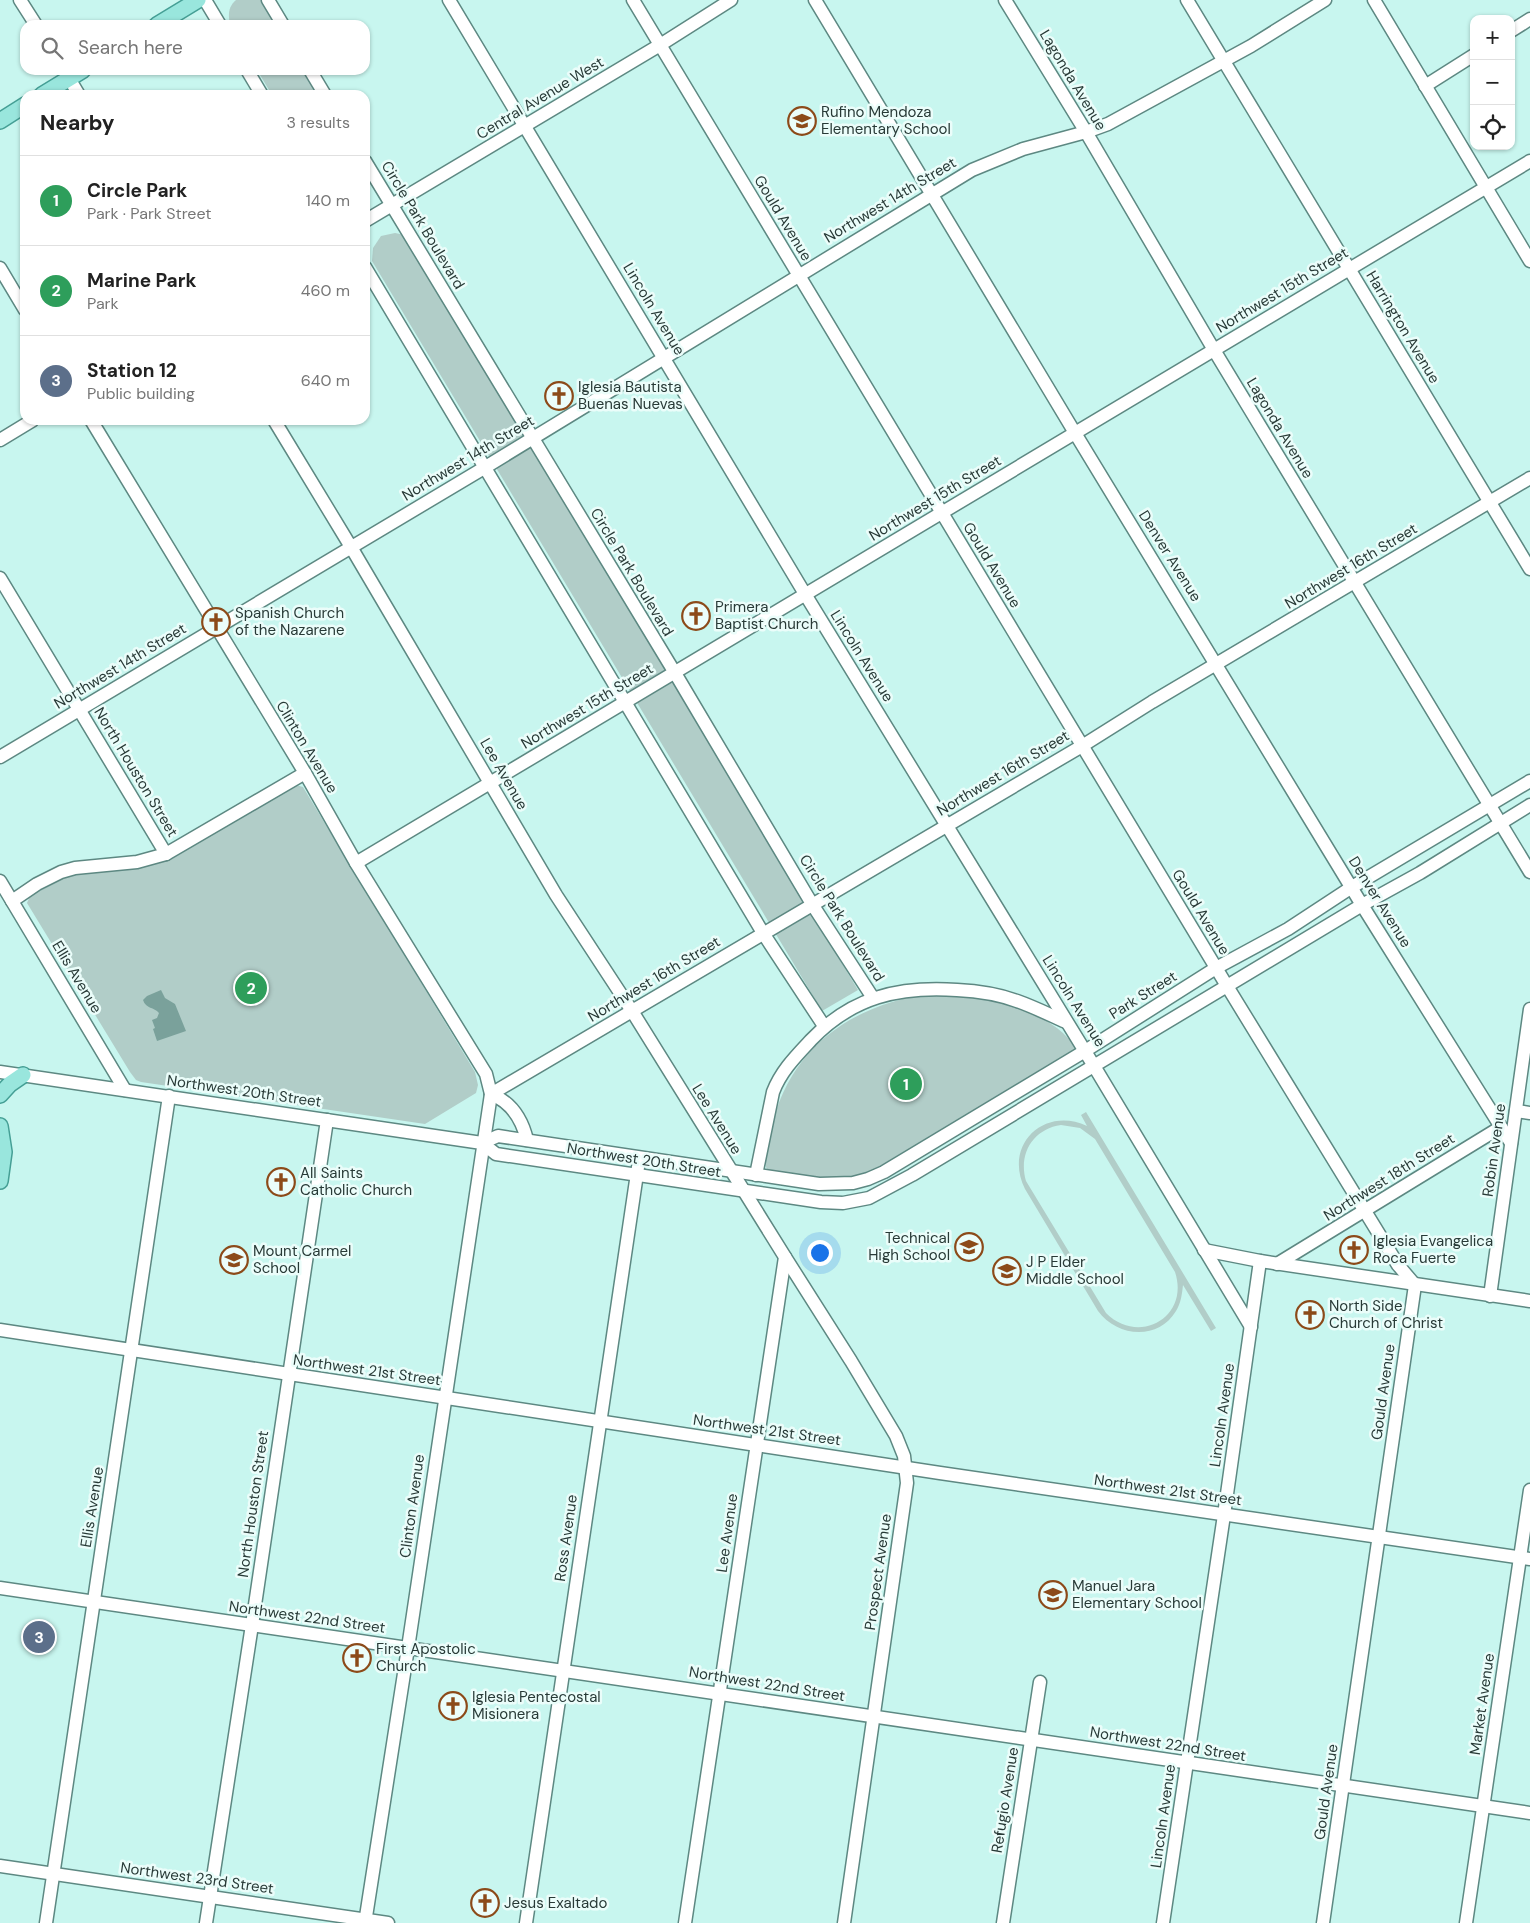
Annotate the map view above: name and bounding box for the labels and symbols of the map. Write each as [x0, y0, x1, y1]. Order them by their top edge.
street label: Lagonda Avenue [1035, 26, 1111, 134]
street label: Central Avenue West [473, 52, 607, 144]
place label: Rufino Mendoza Elementary School [821, 102, 951, 139]
school or university icon: Rufino Mendoza Elementary School [787, 106, 817, 136]
street label: Northwest 14th Street [820, 153, 960, 247]
street label: Circle Park Boulevard [377, 157, 469, 293]
street label: Gould Avenue [750, 171, 816, 265]
street label: Northwest 15th Street [1212, 243, 1352, 337]
street label: Lincoln Avenue [619, 259, 689, 359]
street label: Harrington Avenue [1361, 267, 1445, 387]
street label: Lagonda Avenue [1242, 374, 1318, 482]
place label: Iglesia Bautista Buenas Nuevas [578, 377, 683, 414]
church icon: Iglesia Bautista Buenas Nuevas [544, 381, 574, 411]
street label: Northwest 14th Street [398, 411, 538, 505]
street label: Northwest 15th Street [865, 451, 1005, 545]
street label: Circle Park Boulevard [586, 504, 678, 640]
street label: Denver Avenue [1134, 507, 1206, 605]
street label: Gould Avenue [959, 518, 1025, 612]
street label: Northwest 16th Street [1281, 518, 1421, 614]
place label: Primera Baptist Church [715, 597, 818, 634]
church icon: Primera Baptist Church [681, 601, 711, 631]
place label: Spanish Church of the Nazarene [235, 603, 344, 640]
street label: Lincoln Avenue [826, 606, 898, 706]
church icon: Spanish Church of the Nazarene [201, 607, 231, 637]
street label: Northwest 14th Street [50, 619, 190, 713]
street label: Northwest 15th Street [517, 659, 657, 753]
street label: Clinton Avenue [272, 697, 342, 797]
street label: North Houston Street [89, 703, 183, 841]
street label: Northwest 16th Street [933, 725, 1073, 821]
street label: Lee Avenue [475, 735, 533, 813]
street label: Circle Park Boulevard [795, 851, 889, 985]
street label: Denver Avenue [1344, 853, 1416, 951]
street label: Gould Avenue [1168, 865, 1234, 959]
street label: Northwest 16th Street [584, 931, 724, 1027]
street label: Ellis Avenue [48, 937, 106, 1017]
street label: Lincoln Avenue [1038, 951, 1110, 1051]
street label: Park Street [1105, 966, 1181, 1024]
pin: 2 [235, 969, 267, 1007]
pin: 1 [890, 1065, 922, 1103]
street label: Northwest 20th Street [165, 1070, 323, 1112]
street label: Lee Avenue [687, 1080, 747, 1158]
street label: Robin Avenue [1478, 1102, 1510, 1198]
street label: Northwest 18th Street [1320, 1128, 1458, 1225]
street label: Northwest 20th Street [565, 1138, 723, 1182]
place label: All Saints Catholic Church [300, 1163, 412, 1200]
church icon: All Saints Catholic Church [266, 1167, 296, 1197]
place label: Technical High School [868, 1228, 950, 1265]
place label: Iglesia Evangelica Roca Fuerte [1373, 1231, 1493, 1268]
school or university icon: Technical High School [954, 1232, 984, 1262]
church icon: Iglesia Evangelica Roca Fuerte [1339, 1235, 1369, 1265]
your location [807, 1240, 833, 1266]
place label: Mount Carmel School [253, 1241, 351, 1278]
school or university icon: Mount Carmel School [219, 1245, 249, 1275]
place label: J P Elder Middle School [1026, 1252, 1124, 1289]
school or university icon: J P Elder Middle School [992, 1256, 1022, 1286]
place label: North Side Church of Christ [1329, 1296, 1443, 1333]
church icon: North Side Church of Christ [1295, 1300, 1325, 1330]
street label: Gould Avenue [1366, 1343, 1400, 1441]
street label: Northwest 21st Street [292, 1350, 442, 1390]
street label: Lincoln Avenue [1205, 1362, 1239, 1468]
street label: Northwest 21st Street [692, 1410, 842, 1450]
street label: North Houston Street [233, 1429, 273, 1579]
street label: Clinton Avenue [395, 1453, 429, 1559]
street label: Ellis Avenue [76, 1465, 108, 1549]
street label: Northwest 21st Street [1093, 1470, 1243, 1510]
street label: Lee Avenue [712, 1492, 742, 1574]
street label: Ross Avenue [550, 1493, 582, 1583]
street label: Prospect Avenue [860, 1512, 896, 1632]
place label: Manuel Jara Elementary School [1072, 1576, 1202, 1613]
school or university icon: Manuel Jara Elementary School [1038, 1580, 1068, 1610]
street label: Northwest 22nd Street [227, 1596, 387, 1638]
pin: 3 [23, 1618, 55, 1656]
place label: First Apostolic Church [376, 1639, 476, 1676]
church icon: First Apostolic Church [342, 1643, 372, 1673]
street label: Market Avenue [1465, 1652, 1499, 1756]
street label: Northwest 22nd Street [687, 1662, 847, 1706]
place label: Iglesia Pentecostal Misionera [472, 1687, 601, 1724]
church icon: Iglesia Pentecostal Misionera [438, 1691, 468, 1721]
street label: Northwest 22nd Street [1088, 1722, 1248, 1766]
street label: Gould Avenue [1309, 1743, 1343, 1841]
street label: Refugio Avenue [987, 1746, 1023, 1854]
street label: Lincoln Avenue [1146, 1763, 1180, 1869]
street label: Northwest 23rd Street [119, 1857, 275, 1899]
church icon: Jesus Exaltado [470, 1888, 500, 1918]
place label: Jesus Exaltado [504, 1893, 608, 1913]

